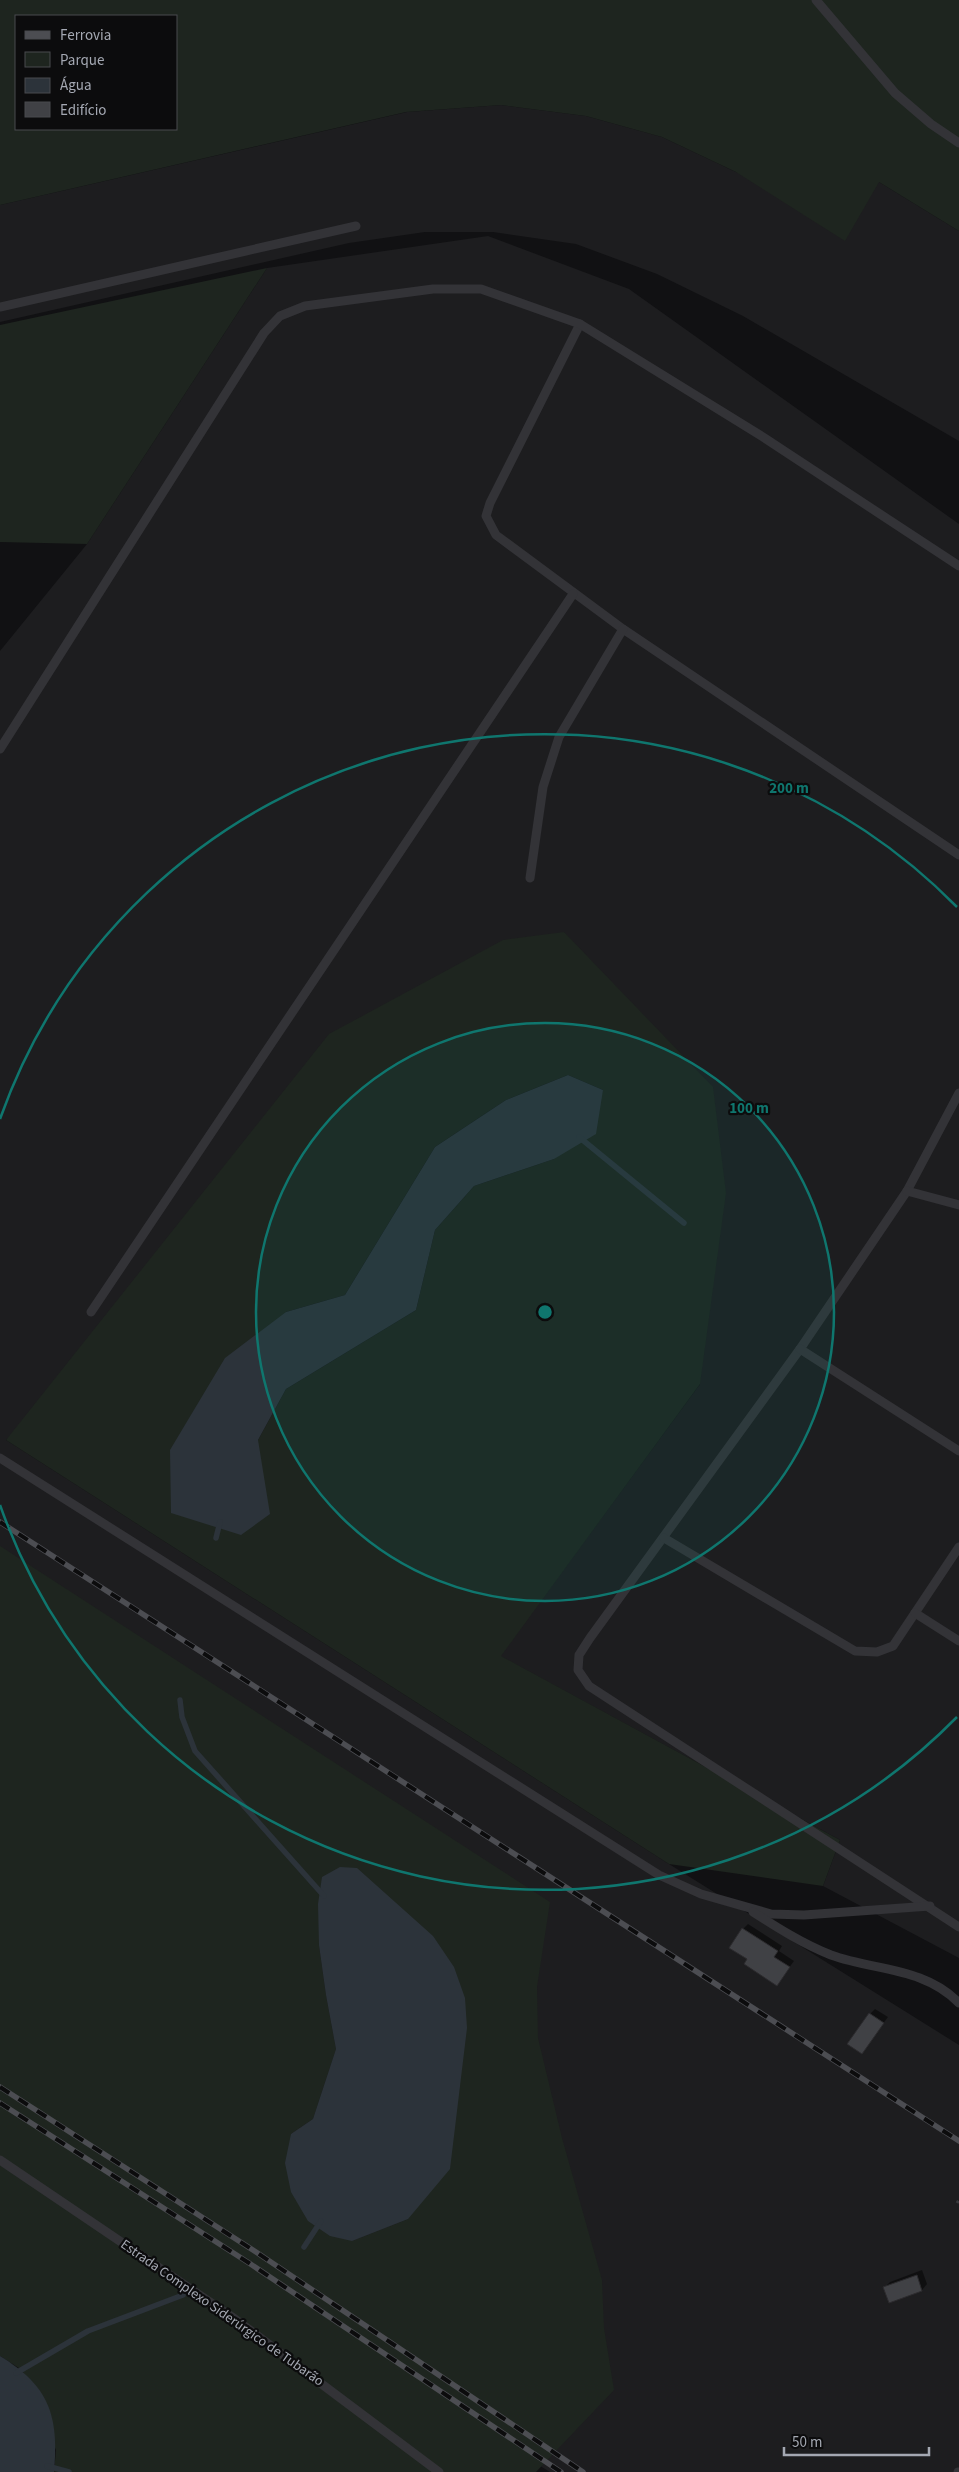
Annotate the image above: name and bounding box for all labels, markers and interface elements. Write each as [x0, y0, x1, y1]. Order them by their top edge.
legend [15, 15, 178, 130]
text: Ferrovia [60, 25, 111, 46]
text: Parque [60, 50, 104, 71]
text: Água [60, 75, 91, 96]
text: Edifício [60, 100, 107, 121]
text: 200 m [769, 778, 809, 799]
text: 100 m [729, 1098, 769, 1119]
centre of rings [536, 1303, 554, 1321]
street label: Estrada Complexo Siderúrgico de Tubarão [116, 2235, 328, 2391]
scale bar [784, 2424, 929, 2456]
text: 50 m [792, 2432, 822, 2453]

